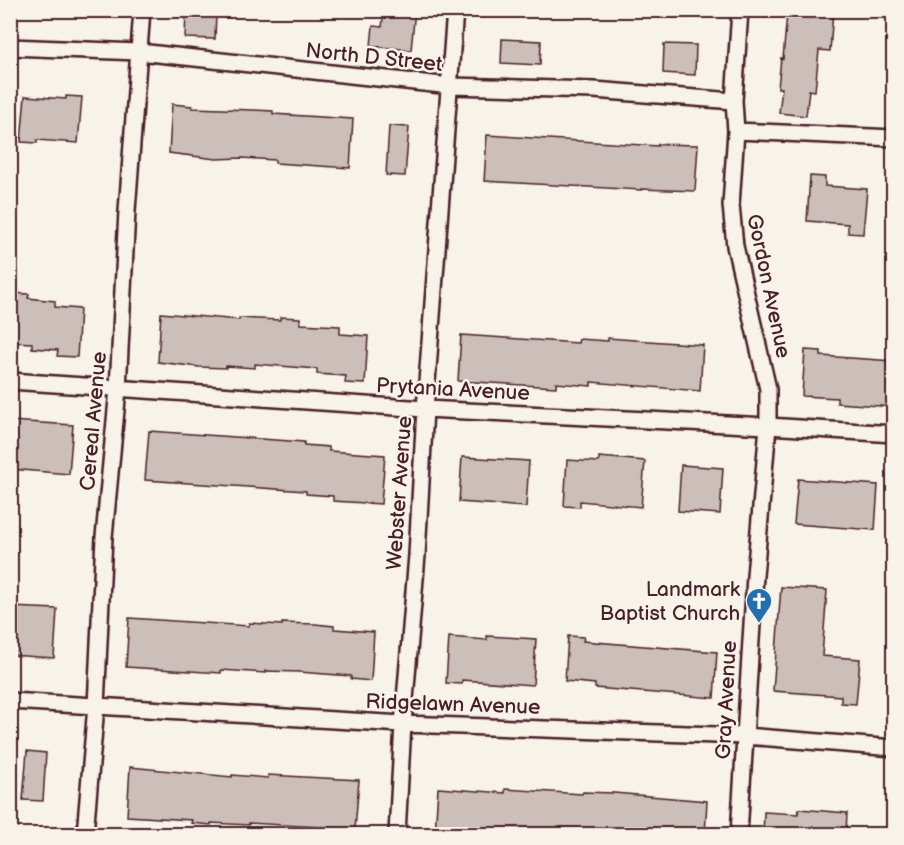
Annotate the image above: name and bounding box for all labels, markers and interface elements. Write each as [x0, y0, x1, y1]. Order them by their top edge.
street label: North D Street [304, 38, 444, 77]
street label: Gordon Avenue [741, 212, 796, 360]
street label: Cereal Avenue [75, 350, 112, 492]
street label: Prytania Avenue [376, 373, 530, 406]
street label: Webster Avenue [382, 415, 417, 571]
place label: Landmark Baptist Church [600, 577, 741, 626]
church icon: Landmark Baptist Church [744, 586, 774, 624]
street label: Gray Avenue [711, 640, 742, 760]
street label: Ridgelawn Avenue [365, 689, 541, 720]

